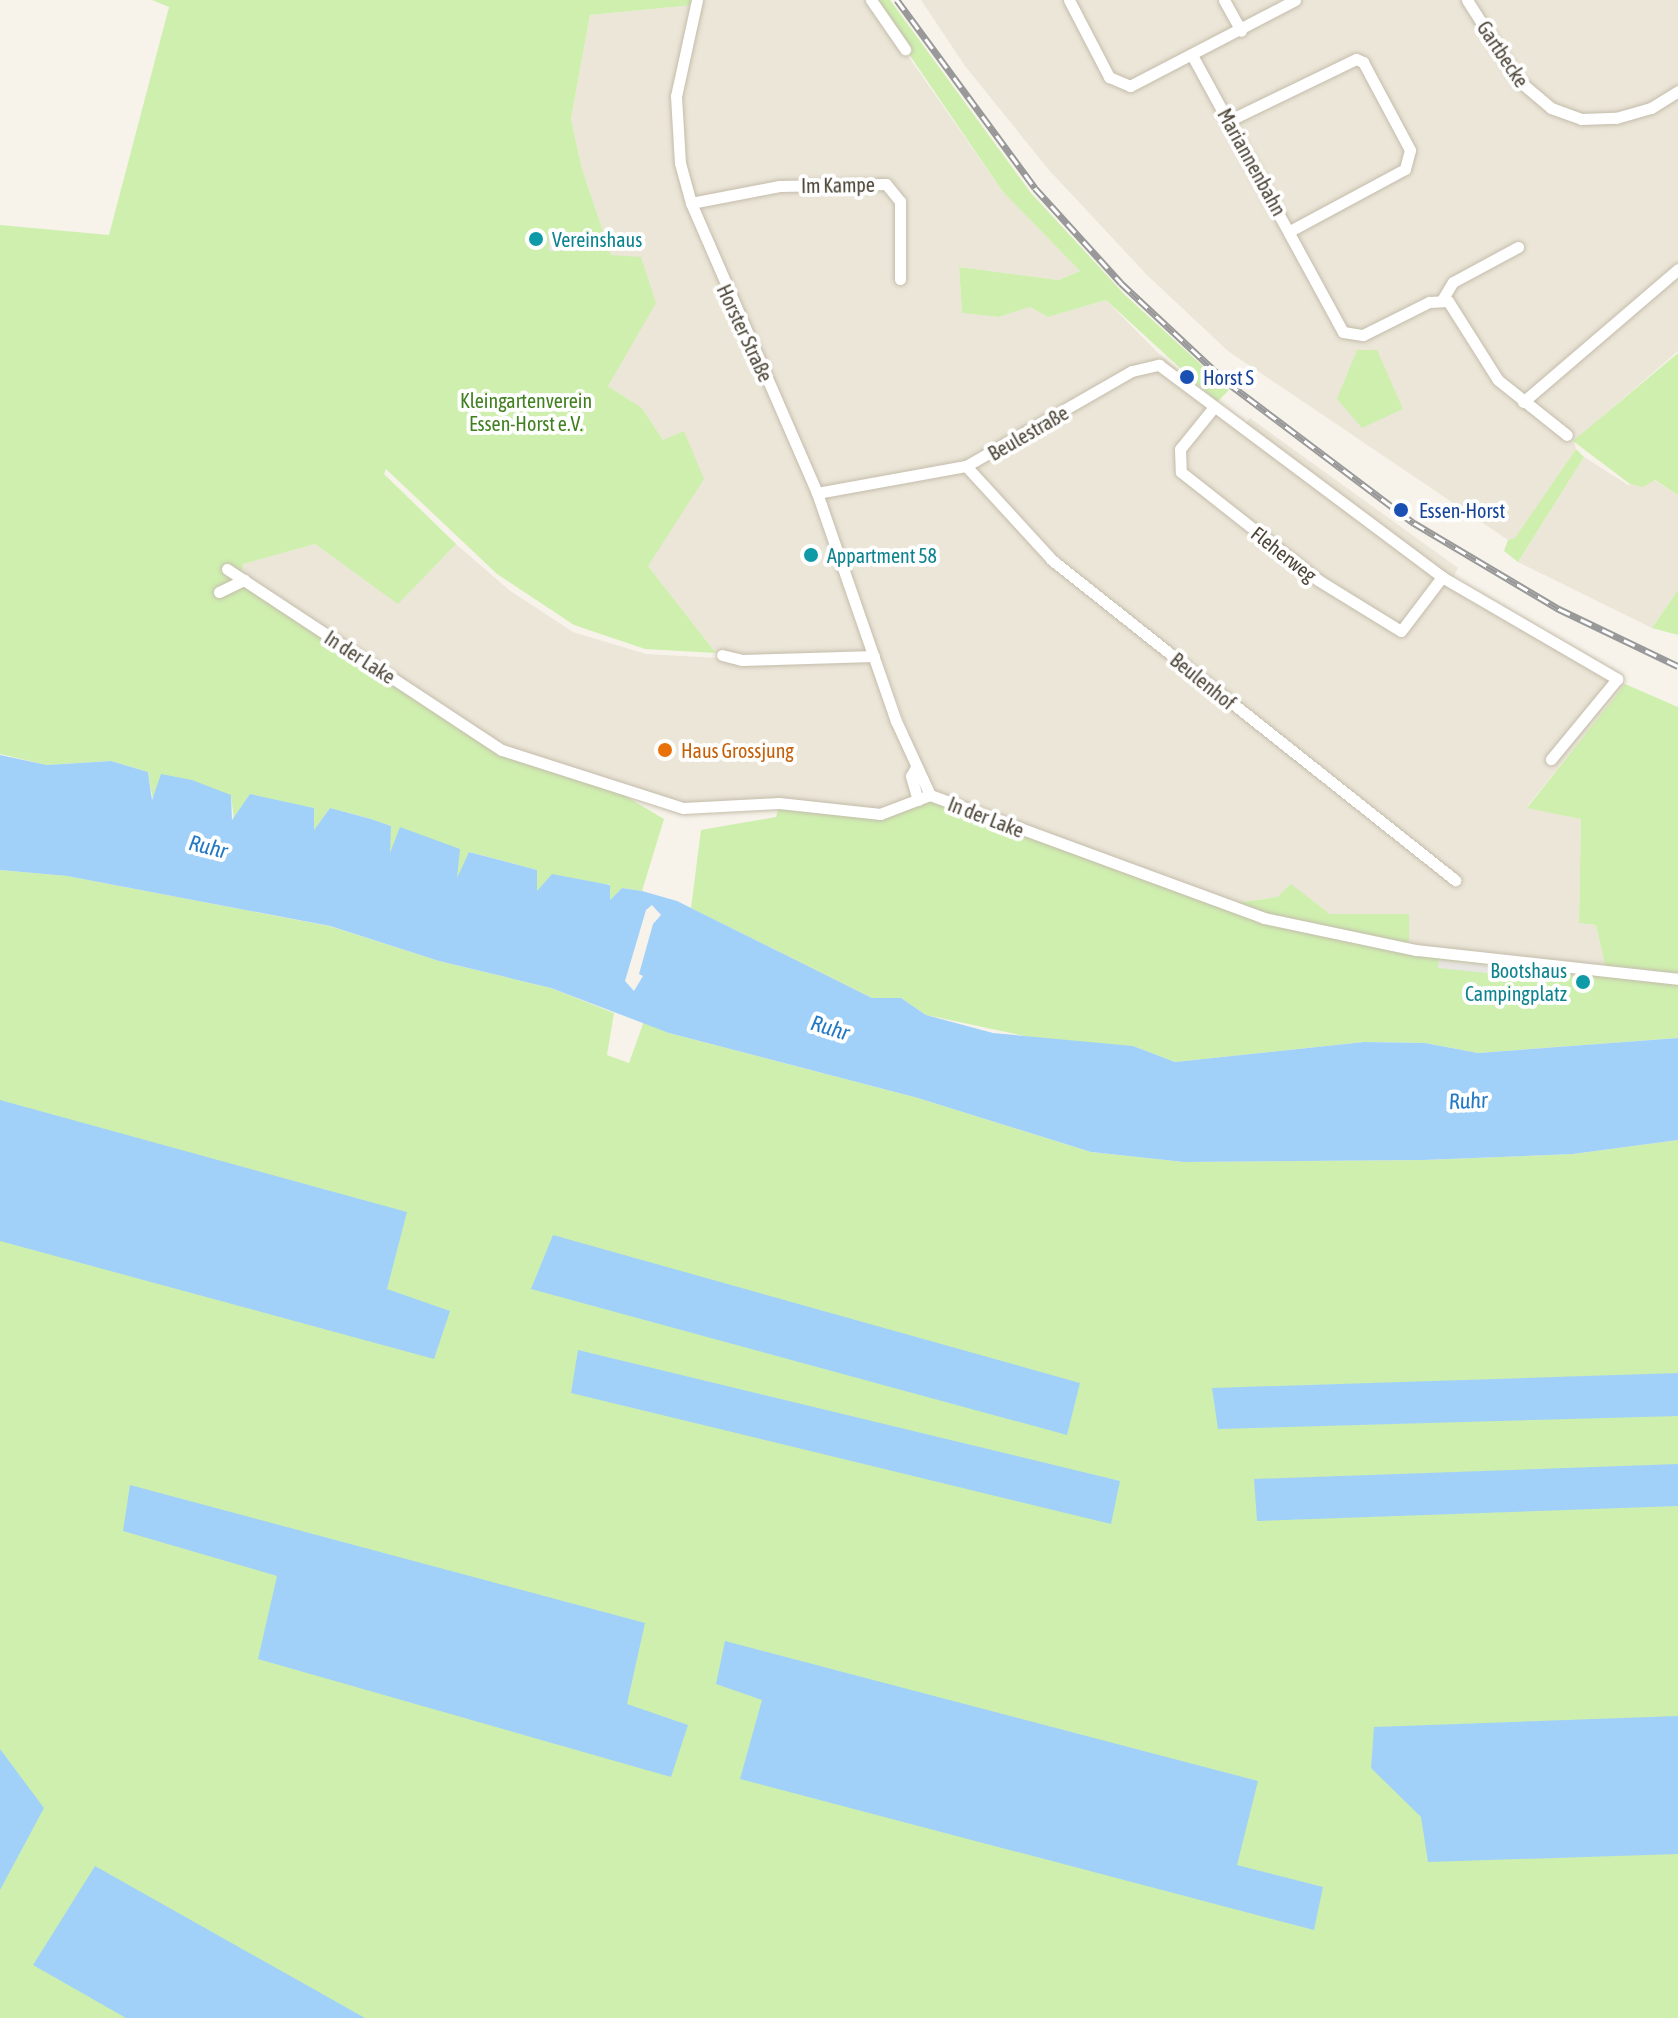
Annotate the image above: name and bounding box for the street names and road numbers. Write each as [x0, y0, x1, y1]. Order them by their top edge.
street label: Gartbecke [1472, 16, 1534, 92]
street label: Mariannenbahn [1213, 104, 1291, 220]
street label: Im Kampe [801, 172, 875, 198]
street label: Horster Straße [712, 280, 778, 386]
street label: Beulestraße [984, 400, 1072, 466]
street label: Fleherweg [1247, 521, 1321, 587]
street label: In der Lake [320, 625, 400, 689]
street label: Beulenhof [1166, 648, 1240, 714]
street label: In der Lake [945, 792, 1027, 842]

